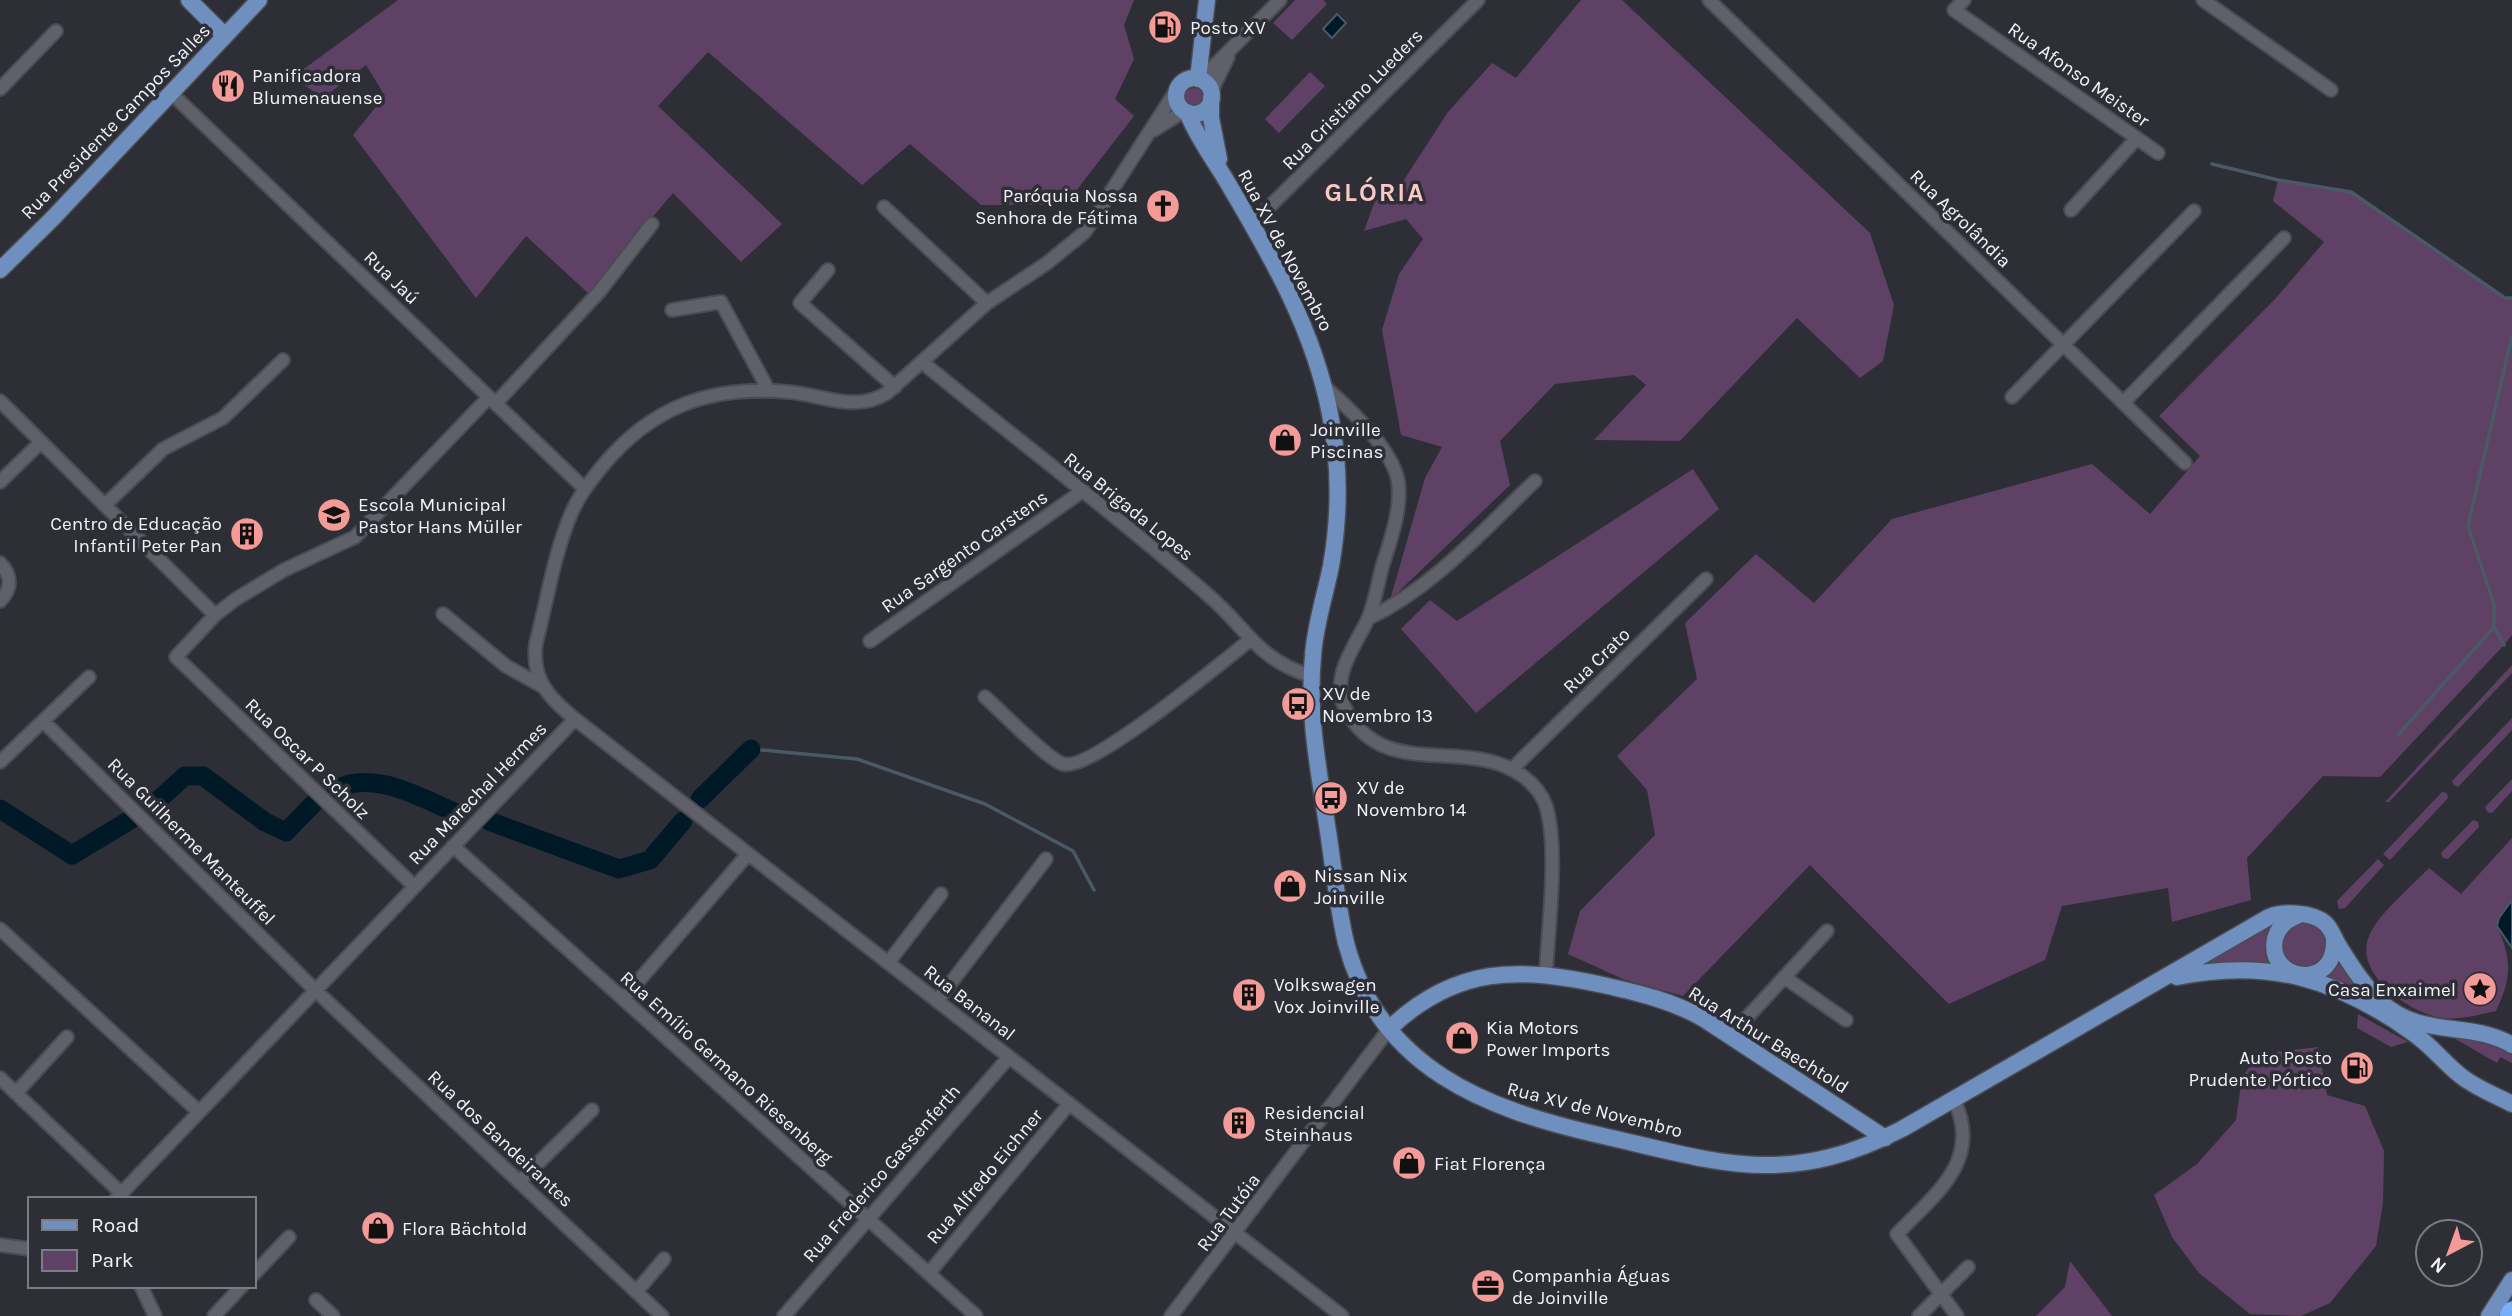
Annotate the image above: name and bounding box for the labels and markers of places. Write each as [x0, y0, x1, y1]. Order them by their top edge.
fuel station icon: Posto XV [1146, 8, 1184, 46]
place label: Posto XV [1190, 17, 1266, 39]
place label: Panificadora Blumenauense [252, 65, 383, 109]
restaurant icon: Panificadora Blumenauense [209, 67, 247, 105]
place label: Paróquia Nossa Senhora de Fátima [975, 185, 1138, 229]
church icon: Paróquia Nossa Senhora de Fátima [1144, 187, 1182, 225]
place label: Joinville Piscinas [1310, 419, 1384, 463]
shop icon: Joinville Piscinas [1266, 421, 1304, 459]
place label: Escola Municipal Pastor Hans Müller [358, 494, 522, 538]
school or university icon: Escola Municipal Pastor Hans Müller [315, 496, 353, 534]
place label: Centro de Educação Infantil Peter Pan [50, 513, 222, 557]
building icon: Centro de Educação Infantil Peter Pan [228, 515, 266, 553]
place label: XV de Novembro 13 [1322, 683, 1433, 727]
bus stop icon: XV de Novembro 13 [1279, 685, 1317, 723]
place label: XV de Novembro 14 [1356, 777, 1467, 821]
bus stop icon: XV de Novembro 14 [1312, 779, 1350, 817]
place label: Nissan Nix Joinville [1314, 865, 1408, 909]
shop icon: Nissan Nix Joinville [1271, 867, 1309, 905]
place icon: Casa Enxaimel [2461, 970, 2499, 1008]
place label: Volkswagen Vox Joinville [1274, 974, 1379, 1018]
building icon: Volkswagen Vox Joinville [1230, 976, 1268, 1014]
place label: Casa Enxaimel [2328, 979, 2456, 1001]
place label: Kia Motors Power Imports [1486, 1017, 1610, 1061]
shop icon: Kia Motors Power Imports [1443, 1019, 1481, 1057]
place label: Auto Posto Prudente Pórtico [2188, 1047, 2332, 1091]
fuel station icon: Auto Posto Prudente Pórtico [2338, 1049, 2376, 1087]
place label: Residencial Steinhaus [1264, 1102, 1365, 1146]
building icon: Residencial Steinhaus [1220, 1104, 1258, 1142]
shop icon: Fiat Florença [1390, 1144, 1428, 1182]
place label: Fiat Florença [1434, 1153, 1546, 1175]
shop icon: Flora Bächtold [359, 1209, 397, 1247]
place label: Flora Bächtold [402, 1218, 527, 1240]
place label: Companhia Águas de Joinville [1512, 1264, 1671, 1309]
office icon: Companhia Águas de Joinville [1469, 1267, 1507, 1305]

